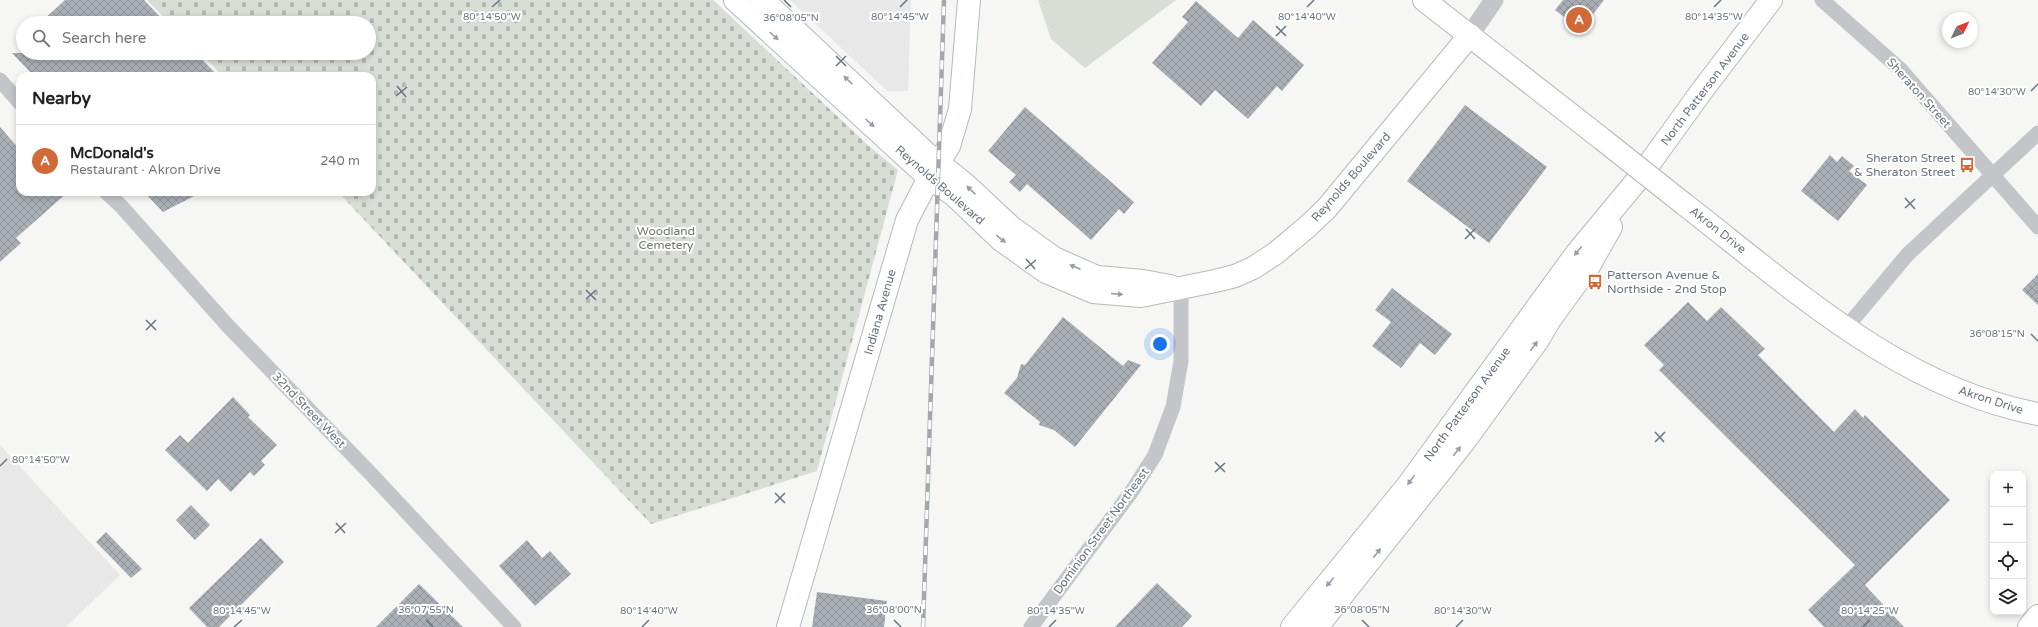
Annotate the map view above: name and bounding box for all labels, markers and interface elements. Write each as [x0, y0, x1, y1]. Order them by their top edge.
pin: A [1566, 5, 1592, 35]
text: 80°14'50"W [463, 11, 521, 23]
text: 80°14'45"W [871, 11, 929, 23]
text: 80°14'40"W [1278, 11, 1336, 23]
text: 80°14'35"W [1685, 11, 1743, 23]
text: 36°08'05"N [763, 12, 819, 24]
north arrow [1942, 12, 1978, 48]
search box [16, 16, 376, 60]
icon: search [30, 27, 52, 49]
text: Search here [62, 29, 146, 47]
street label: North Patterson Avenue [1658, 30, 1752, 148]
one-way arrow [769, 31, 779, 40]
street label: Sheraton Street [1884, 55, 1954, 131]
one-way arrow [843, 75, 853, 85]
text: 80°14'30"W [1968, 86, 2026, 98]
text: Nearby [32, 88, 91, 109]
one-way arrow [865, 119, 875, 128]
street label: Reynolds Boulevard [1309, 130, 1393, 224]
street label: Reynolds Boulevard [893, 143, 987, 227]
text: McDonald's [70, 144, 154, 162]
place label: Sheraton Street & Sheraton Street [1854, 151, 1955, 179]
text: A [40, 153, 50, 169]
text: 240 m [320, 153, 360, 169]
bus stop icon: Sheraton Street & Sheraton Street [1958, 156, 1976, 174]
text: Restaurant · Akron Drive [70, 162, 221, 178]
one-way arrow [966, 186, 976, 195]
street label: Akron Drive [1687, 204, 1749, 256]
park label: Woodland Cemetery [637, 224, 695, 252]
one-way arrow [996, 235, 1007, 244]
one-way arrow [1574, 245, 1583, 256]
one-way arrow [1069, 264, 1080, 270]
street label: Indiana Avenue [861, 268, 899, 356]
place label: Patterson Avenue & Northside - 2nd Stop [1607, 268, 1727, 296]
bus stop icon: Patterson Avenue & Northside - 2nd Stop [1586, 273, 1604, 291]
one-way arrow [1111, 291, 1123, 297]
text: 36°08'15"N [1969, 328, 2025, 340]
your location [1150, 334, 1170, 354]
one-way arrow [1530, 340, 1538, 351]
street label: North Patterson Avenue [1421, 344, 1513, 464]
street label: 32nd Street West [270, 369, 349, 451]
street label: Akron Drive [1957, 383, 2025, 417]
one-way arrow [1453, 445, 1461, 456]
text: 80°14'50"W [12, 454, 70, 466]
street label: Dominion Street Northeast [1050, 465, 1152, 597]
map controls [1990, 471, 2026, 615]
button: + [1990, 471, 2026, 507]
one-way arrow [1407, 475, 1415, 486]
button: − [1990, 507, 2026, 543]
button: locate [1990, 543, 2026, 579]
one-way arrow [1373, 548, 1381, 559]
one-way arrow [1326, 577, 1335, 587]
button: layers [1990, 579, 2026, 615]
text: 36°07'55"N [398, 604, 454, 616]
text: 36°08'00"N [866, 604, 922, 616]
text: 36°08'05"N [1334, 604, 1390, 616]
text: 80°14'45"W [213, 605, 271, 617]
text: 80°14'40"W [620, 605, 678, 617]
text: 80°14'35"W [1027, 605, 1085, 617]
text: 80°14'30"W [1434, 605, 1492, 617]
text: 80°14'25"W [1841, 605, 1899, 617]

